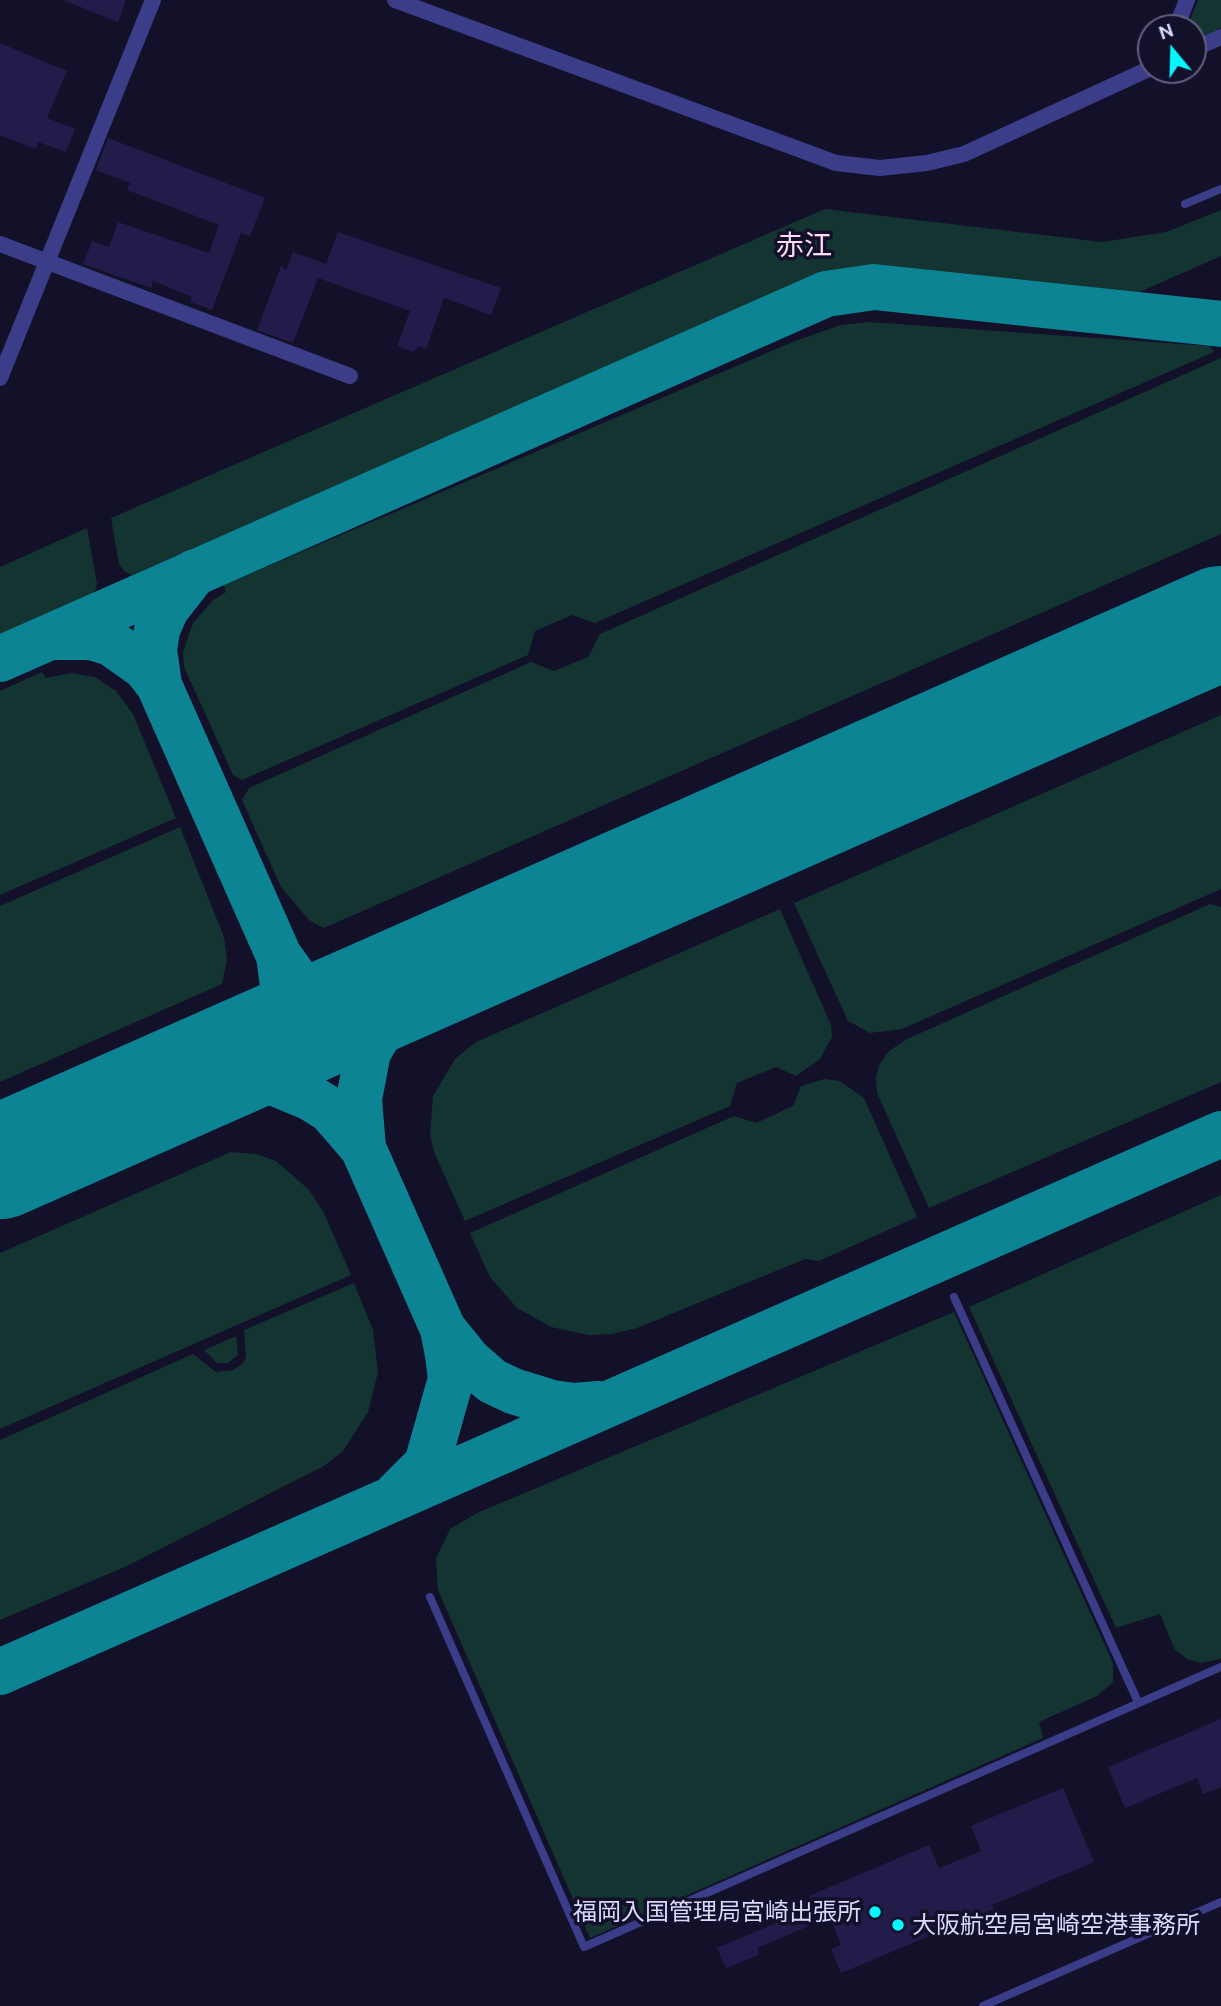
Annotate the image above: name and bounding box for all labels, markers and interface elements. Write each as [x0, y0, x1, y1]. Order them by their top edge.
north arrow [1137, 14, 1207, 84]
text: N [1156, 18, 1176, 44]
district label: 赤江 [776, 229, 832, 263]
place label: 福岡入国管理局宮崎出張所 [573, 1898, 861, 1926]
marker: 福岡入国管理局宮崎出張所 [867, 1904, 883, 1920]
place label: 大阪航空局宮崎空港事務所 [912, 1911, 1200, 1939]
marker: 大阪航空局宮崎空港事務所 [890, 1917, 906, 1933]

